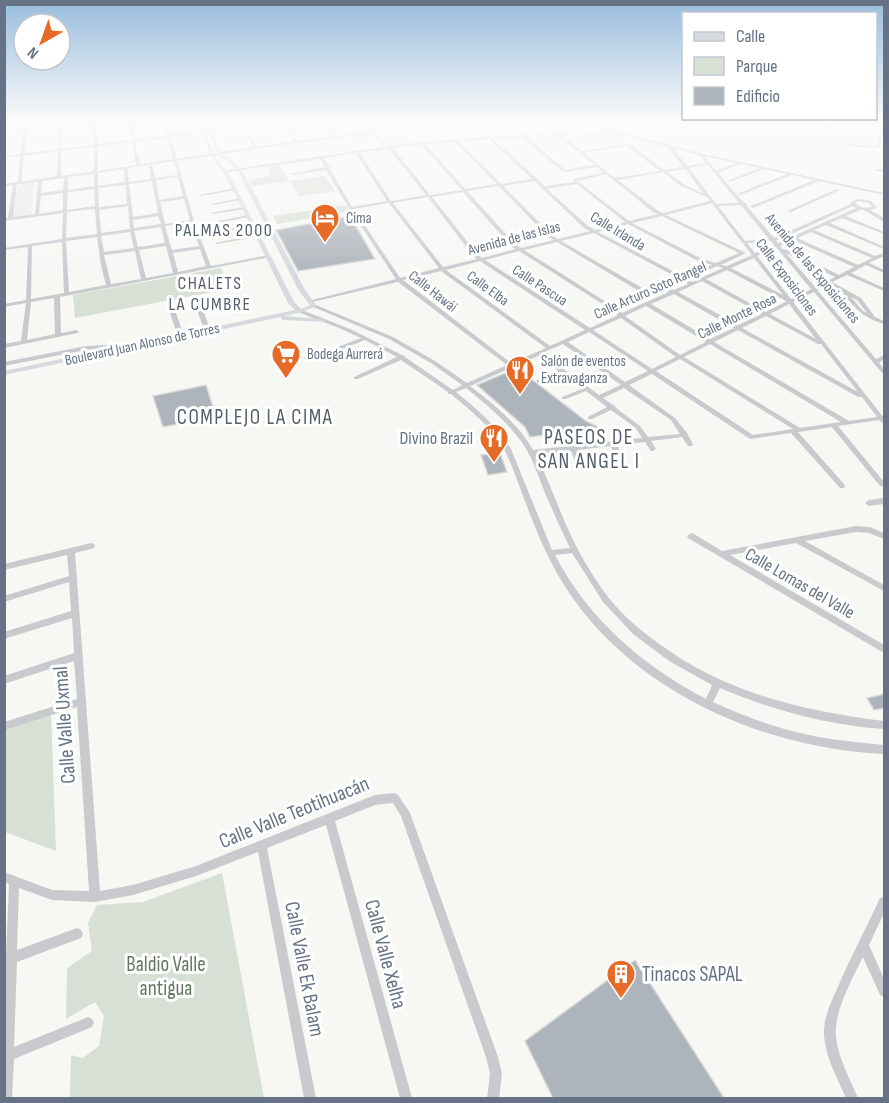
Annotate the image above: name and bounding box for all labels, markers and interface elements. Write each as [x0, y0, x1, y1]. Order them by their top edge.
north arrow [12, 12, 72, 72]
legend [682, 12, 877, 120]
text: Calle [736, 26, 765, 47]
text: N [24, 42, 43, 62]
text: Parque [736, 56, 777, 77]
text: Edificio [736, 86, 780, 107]
hotel icon: Cima [309, 202, 341, 244]
street label: Calle Irlanda [587, 208, 649, 255]
place label: Cima [346, 209, 372, 228]
street label: Avenida de las Exposiciones [760, 209, 864, 327]
street label: Avenida de las Islas [465, 217, 562, 260]
district label: PALMAS 2000 [175, 220, 273, 241]
street label: Calle Exposiciones [751, 235, 822, 320]
street label: Calle Arturo Soto Rangel [591, 257, 709, 324]
street label: Calle Pascua [508, 261, 571, 310]
street label: Calle Hawái [404, 266, 461, 317]
street label: Calle Elba [463, 267, 513, 310]
district label: CHALETS LA CUMBRE [169, 273, 251, 315]
street label: Calle Monte Rosa [695, 289, 780, 344]
street label: Boulevard Juan Alonso de Torres [63, 319, 221, 370]
supermarket icon: Bodega Aurrerá [270, 338, 302, 380]
place label: Bodega Aurrerá [307, 345, 383, 364]
place label: Salón de eventos Extravaganza [541, 352, 626, 388]
restaurant icon: Salón de eventos Extravaganza [504, 354, 536, 396]
district label: COMPLEJO LA CIMA [177, 405, 333, 430]
restaurant icon: Divino Brazil [478, 422, 510, 464]
district label: PASEOS DE SAN ANGEL I [538, 425, 640, 474]
place label: Divino Brazil [399, 428, 473, 449]
street label: Calle Lomas del Valle [741, 544, 858, 623]
street label: Calle Valle Uxmal [48, 665, 81, 785]
street label: Calle Valle Teotihuacán [215, 771, 373, 854]
street label: Calle Valle Xelha [359, 897, 412, 1011]
street label: Calle Valle Ek Balam [279, 899, 330, 1039]
park label: Baldio Valle antigua [126, 952, 206, 1001]
building icon: Tinacos SAPAL [605, 958, 637, 1000]
place label: Tinacos SAPAL [642, 962, 743, 987]

